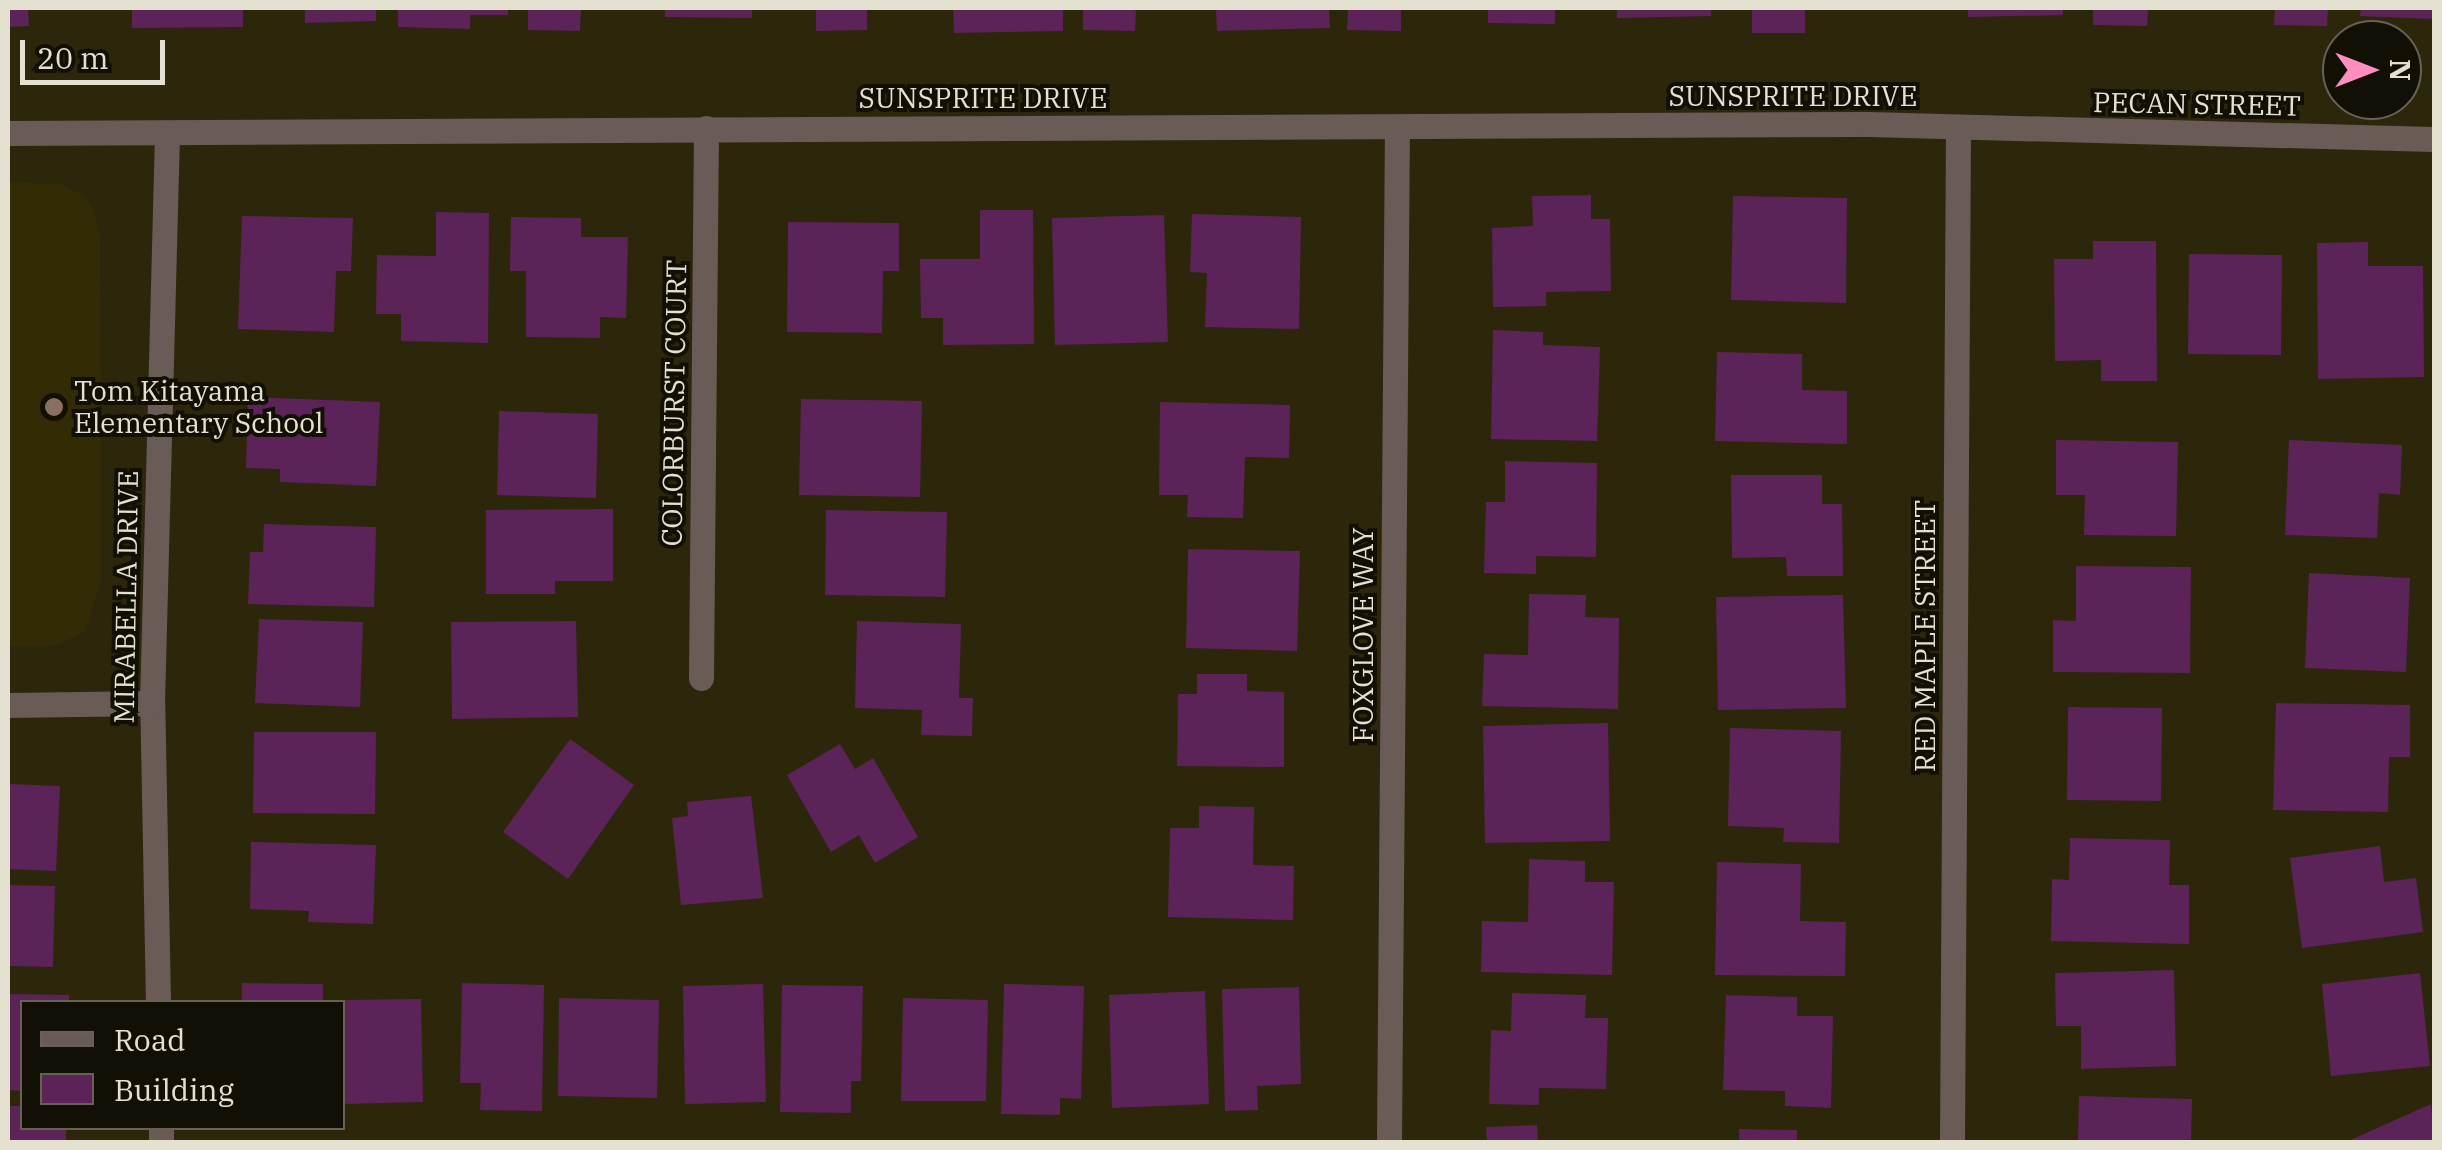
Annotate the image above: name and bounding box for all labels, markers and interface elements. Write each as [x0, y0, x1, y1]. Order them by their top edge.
scale bar [25, 20, 170, 82]
north arrow [2322, 20, 2422, 120]
text: 20 m [37, 38, 109, 77]
text: N [2382, 59, 2419, 81]
street label: SUNSPRITE DRIVE [1669, 79, 1917, 113]
street label: SUNSPRITE DRIVE [859, 81, 1107, 115]
street label: PECAN STREET [2093, 85, 2301, 123]
street label: COLORBURST COURT [655, 259, 693, 547]
place label: Tom Kitayama Elementary School [74, 374, 323, 440]
marker: Tom Kitayama Elementary School [43, 396, 65, 418]
street label: MIRABELLA DRIVE [107, 470, 145, 724]
street label: RED MAPLE STREET [1908, 500, 1942, 772]
street label: FOXGLOVE WAY [1346, 527, 1380, 743]
legend [20, 1000, 345, 1130]
text: Road [114, 1020, 186, 1059]
text: Building [114, 1070, 234, 1109]

